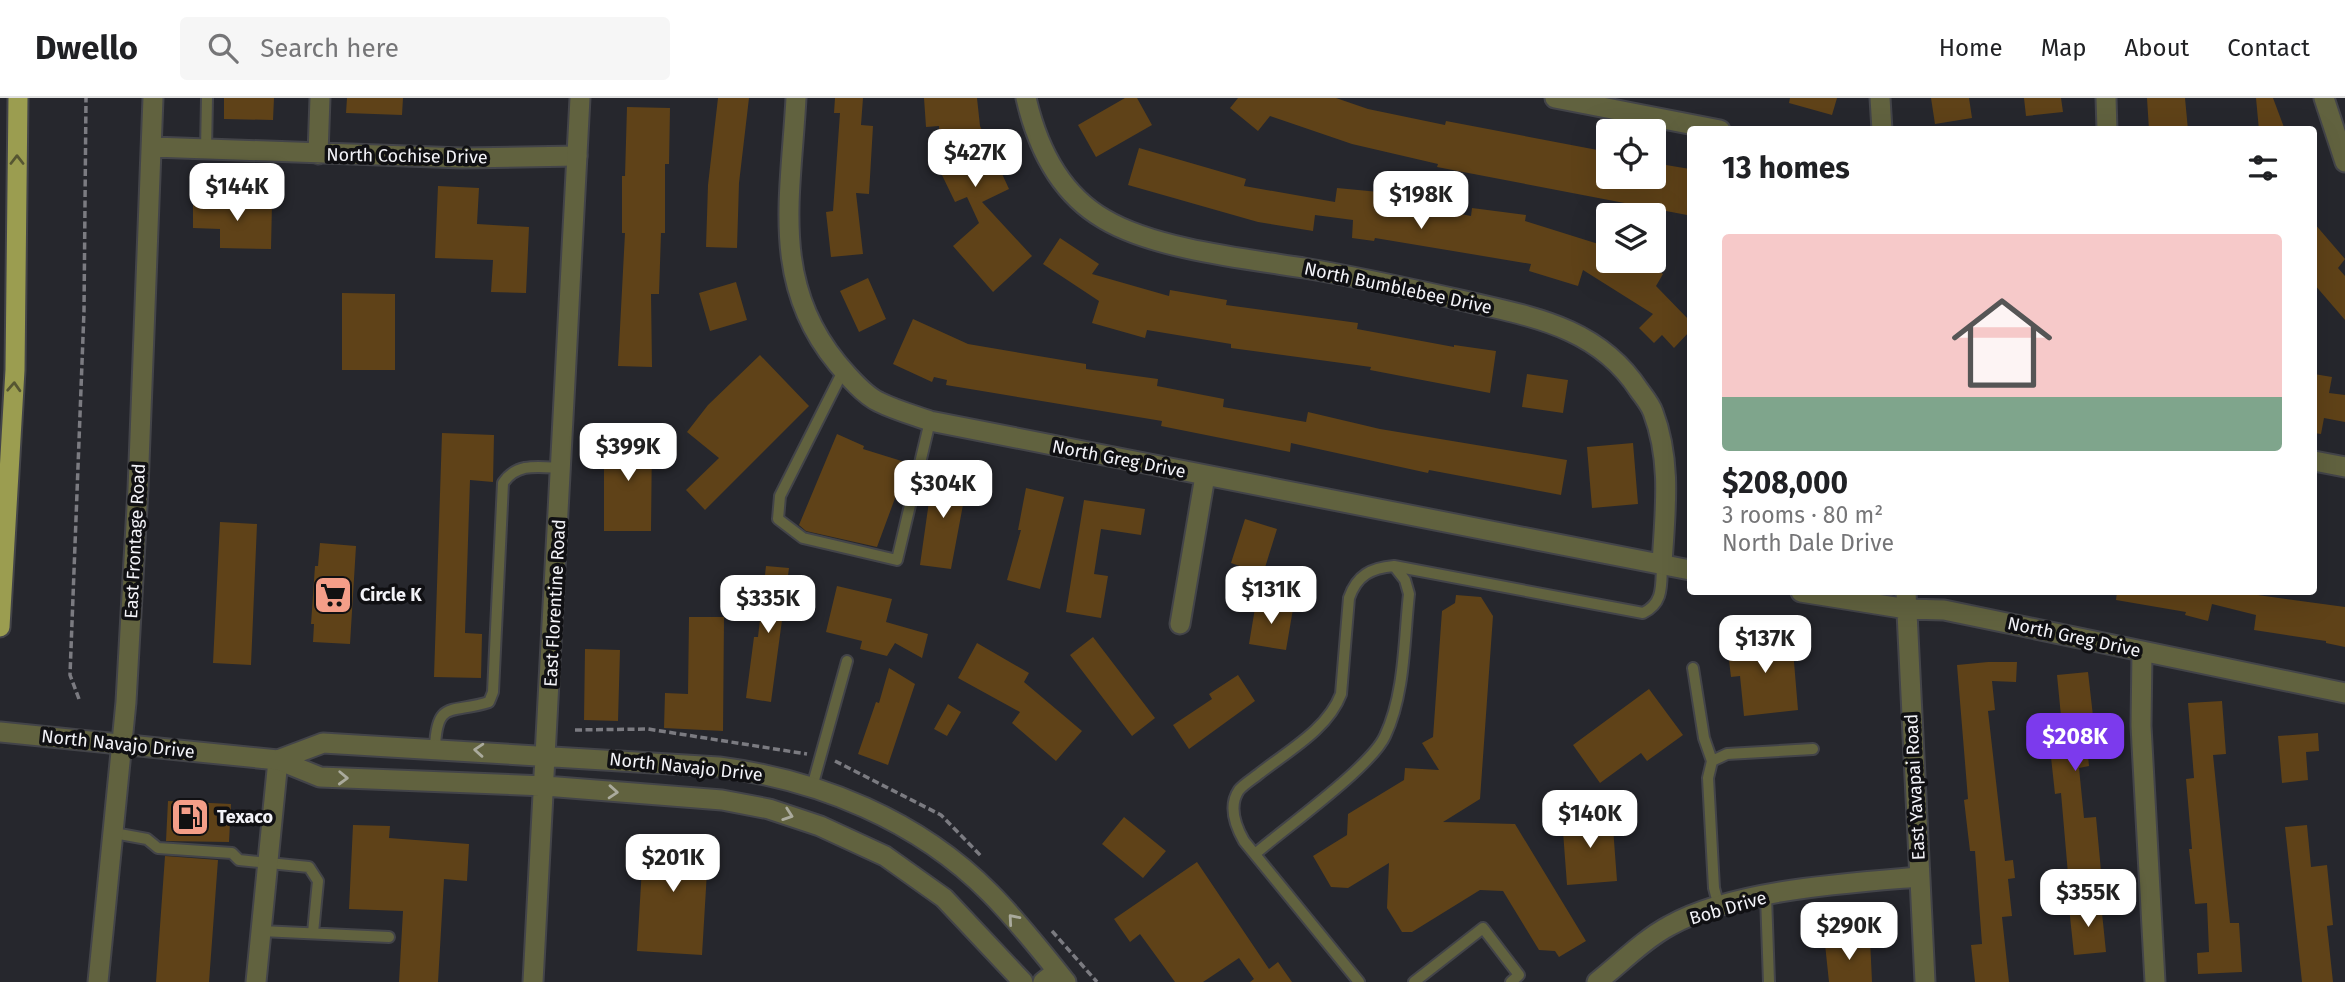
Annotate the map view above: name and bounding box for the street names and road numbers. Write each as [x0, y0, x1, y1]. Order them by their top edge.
street label: North Cochise Drive [326, 144, 488, 168]
street label: North Bumblebee Drive [1302, 257, 1494, 319]
street label: North Greg Drive [1050, 435, 1188, 483]
street label: East Frontage Road [120, 463, 150, 619]
street label: East Florentine Road [540, 519, 570, 687]
street label: North Greg Drive [2005, 612, 2143, 662]
street label: East Yavapai Road [1900, 713, 1930, 861]
street label: North Navajo Drive [40, 725, 196, 763]
street label: North Navajo Drive [608, 748, 764, 786]
street label: Bob Drive [1687, 887, 1769, 929]

